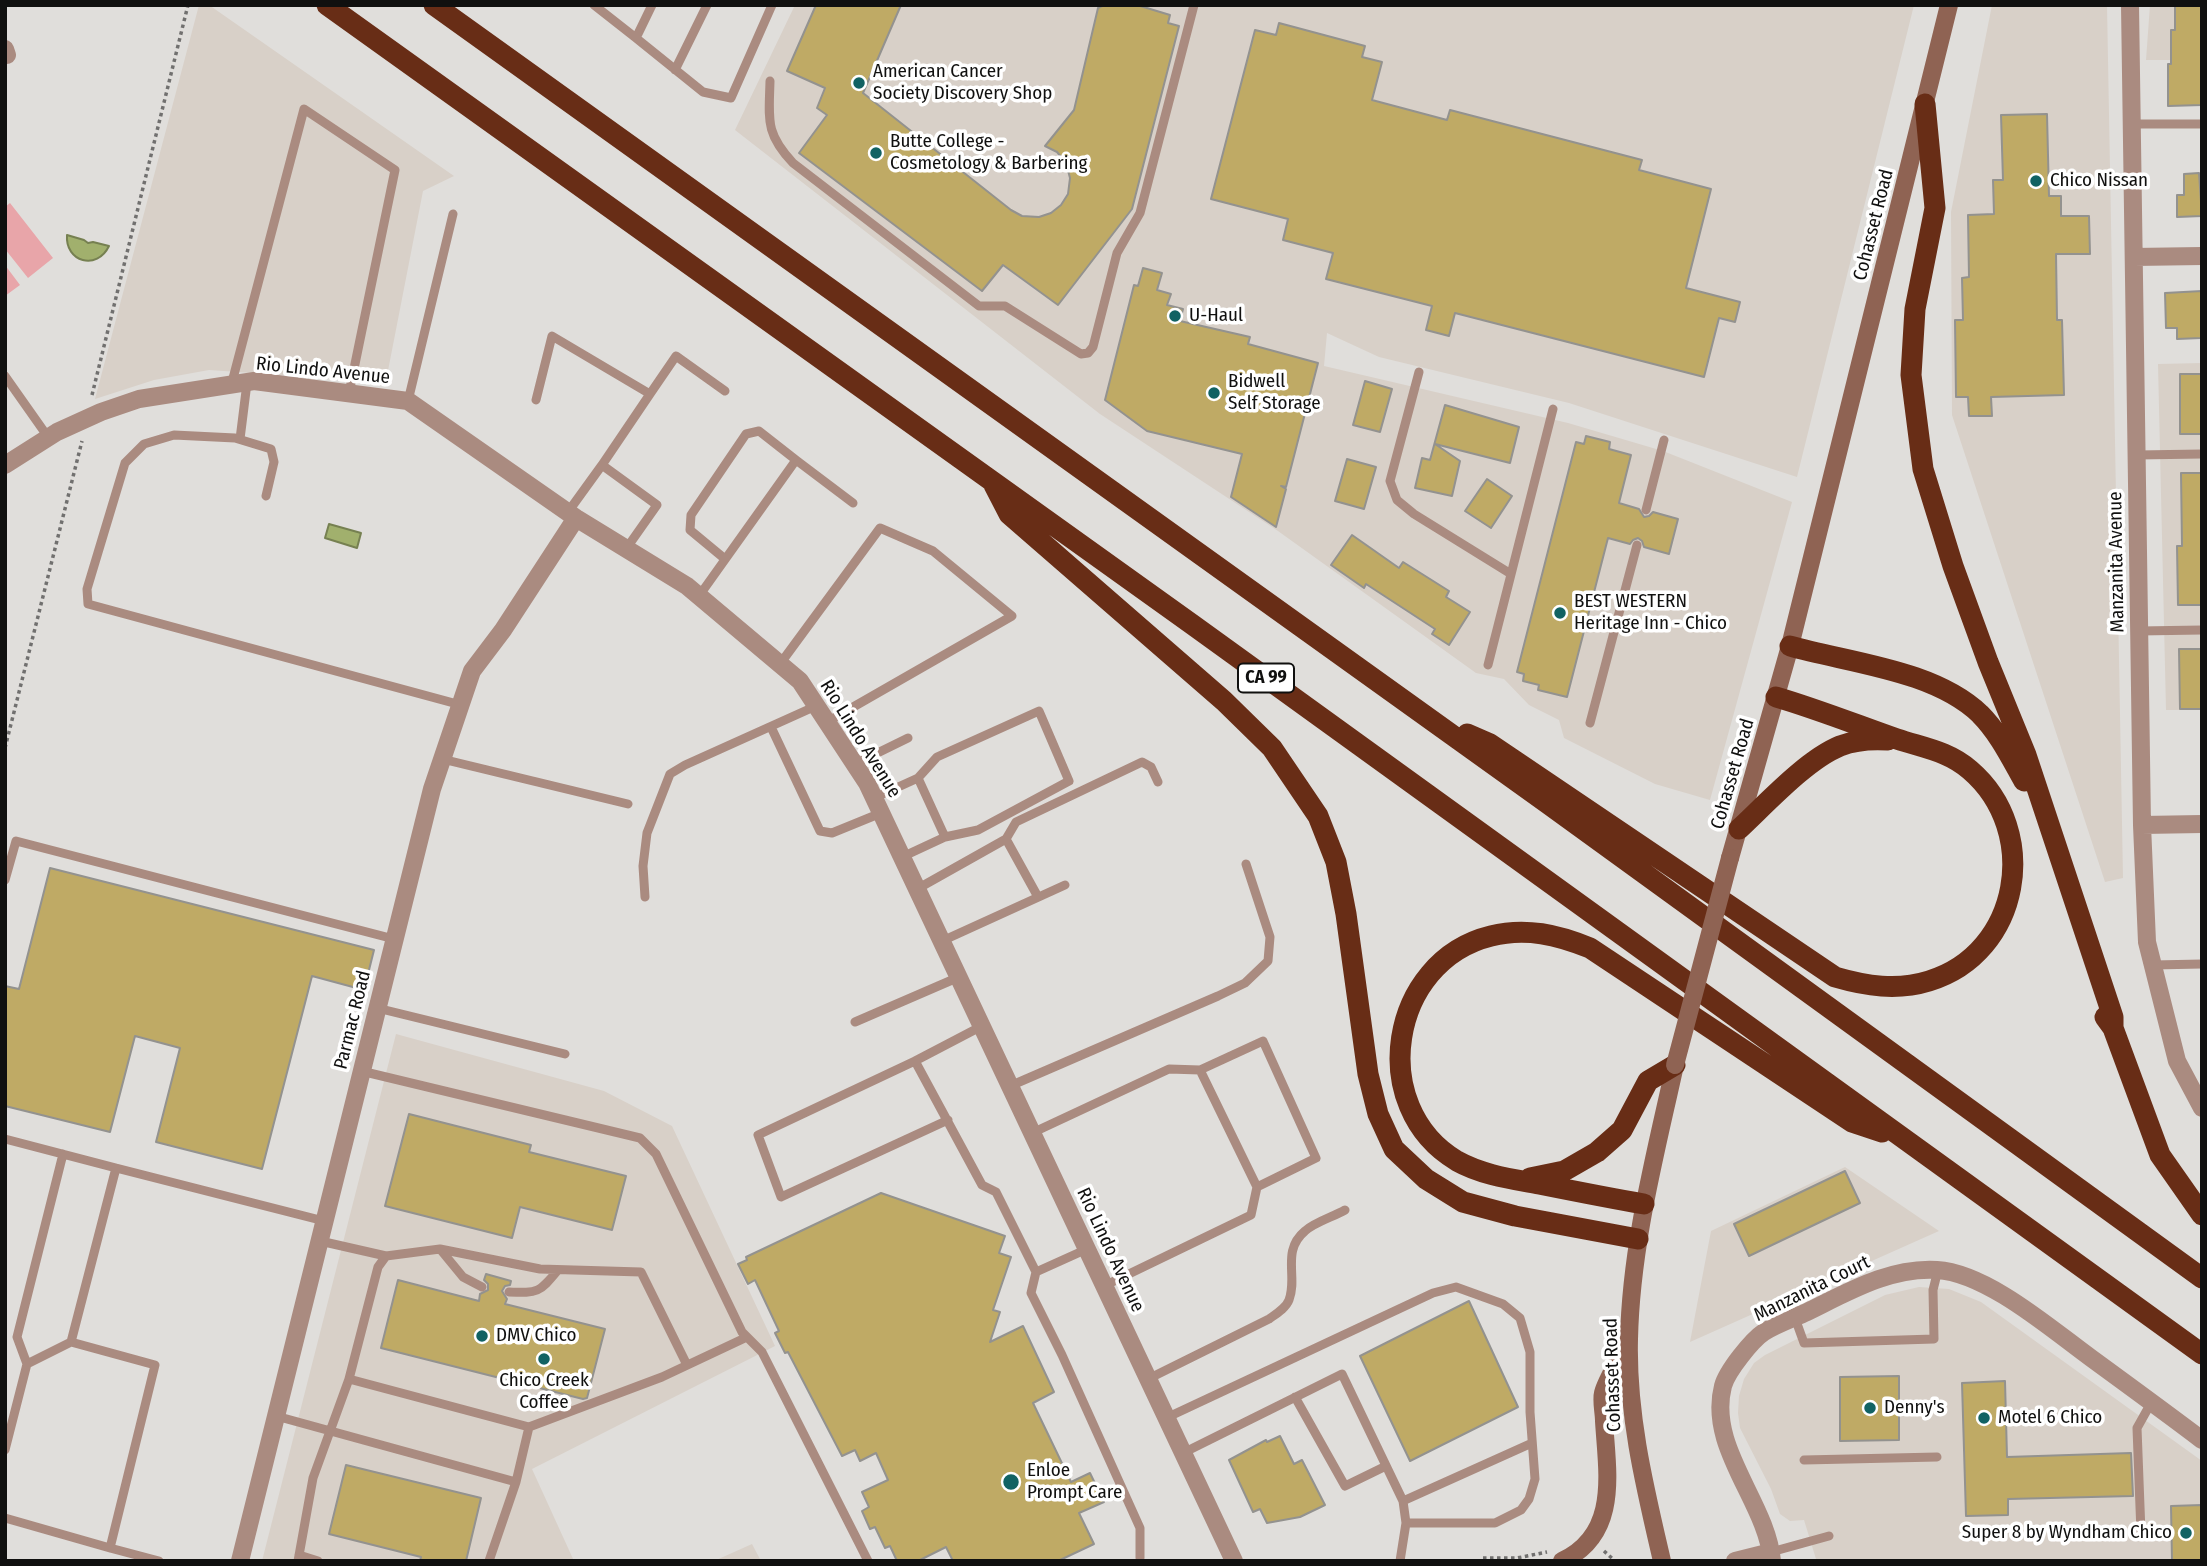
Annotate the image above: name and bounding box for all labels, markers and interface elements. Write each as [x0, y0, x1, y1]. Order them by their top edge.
place label: American Cancer Society Discovery Shop [873, 61, 1052, 105]
marker: American Cancer Society Discovery Shop [851, 75, 867, 91]
place label: Butte College - Cosmetology & Barbering [890, 131, 1087, 175]
marker: Butte College - Cosmetology & Barbering [868, 145, 884, 161]
street label: Cohasset Road [1849, 167, 1899, 283]
place label: Chico Nissan [2050, 170, 2148, 192]
marker: Chico Nissan [2028, 173, 2044, 189]
place label: U-Haul [1189, 305, 1243, 327]
marker: U-Haul [1167, 308, 1183, 324]
street label: Rio Lindo Avenue [255, 353, 391, 389]
place label: Bidwell Self Storage [1228, 371, 1321, 415]
marker: Bidwell Self Storage [1206, 385, 1222, 401]
street label: Manzanita Avenue [2104, 491, 2130, 633]
place label: BEST WESTERN Heritage Inn - Chico [1574, 591, 1727, 635]
marker: BEST WESTERN Heritage Inn - Chico [1552, 605, 1568, 621]
road number: CA 99 [1238, 664, 1294, 692]
street label: Rio Lindo Avenue [815, 676, 905, 802]
street label: Cohasset Road [1706, 716, 1760, 832]
street label: Parmac Road [330, 968, 376, 1072]
street label: Rio Lindo Avenue [1071, 1184, 1149, 1316]
street label: Manzanita Court [1750, 1251, 1874, 1327]
street label: Cohasset Road [1600, 1318, 1626, 1432]
place label: DMV Chico [496, 1325, 577, 1347]
marker: DMV Chico [474, 1328, 490, 1344]
marker: Chico Creek Coffee [536, 1351, 552, 1367]
place label: Chico Creek Coffee [499, 1370, 589, 1414]
place label: Denny's [1884, 1397, 1945, 1419]
marker: Denny's [1862, 1400, 1878, 1416]
place label: Motel 6 Chico [1998, 1407, 2102, 1429]
marker: Motel 6 Chico [1976, 1410, 1992, 1426]
place label: Enloe Prompt Care [1027, 1460, 1122, 1504]
marker: Enloe Prompt Care [1001, 1472, 1021, 1492]
place label: Super 8 by Wyndham Chico [1962, 1522, 2172, 1544]
marker: Super 8 by Wyndham Chico [2178, 1525, 2194, 1541]

